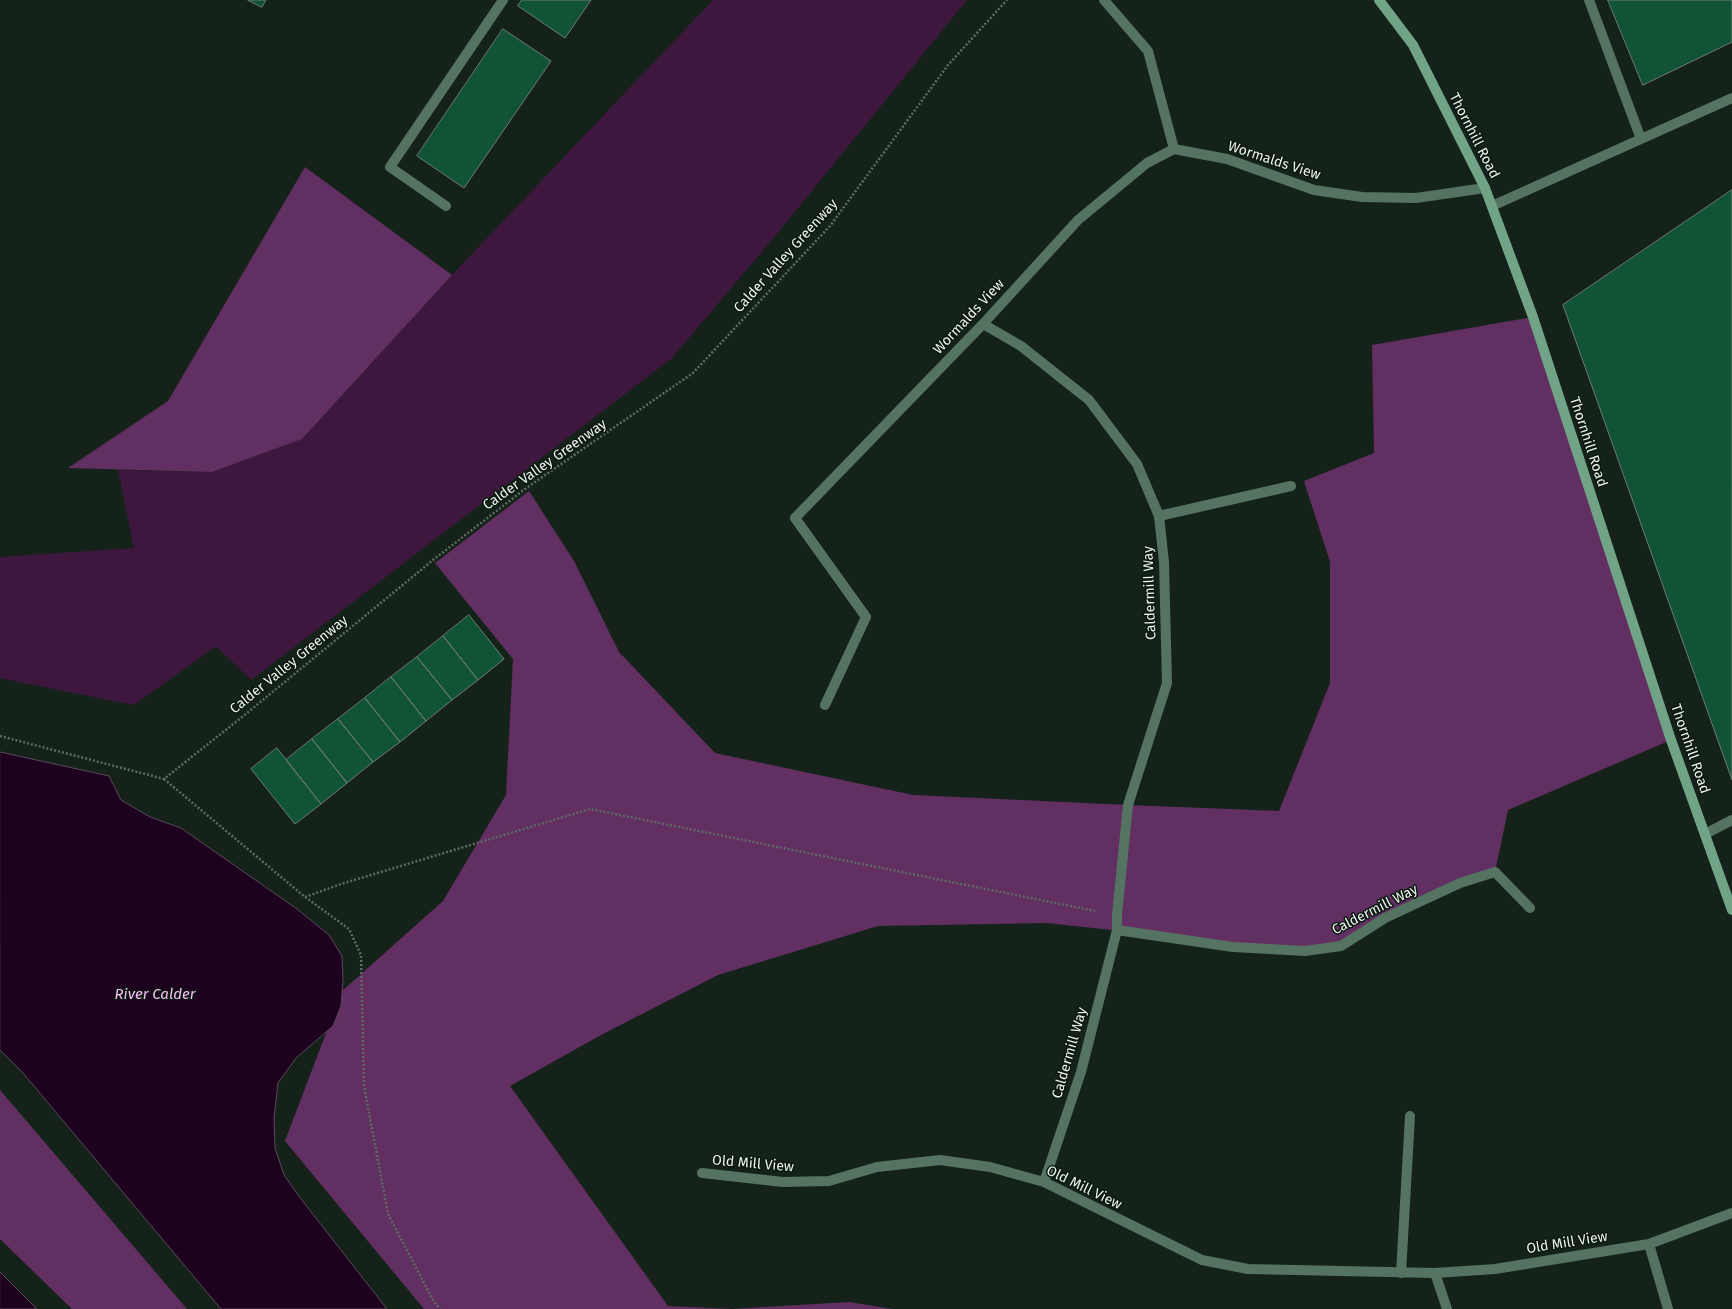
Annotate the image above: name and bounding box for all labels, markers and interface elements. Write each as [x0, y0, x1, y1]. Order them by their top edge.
street label: Thornhill Road [1445, 90, 1503, 182]
street label: Wormalds View [1226, 138, 1322, 184]
street label: Calder Valley Greenway [731, 196, 841, 316]
street label: Wormalds View [930, 276, 1008, 358]
street label: Thornhill Road [1566, 395, 1610, 489]
street label: Calder Valley Greenway [480, 416, 610, 514]
street label: Caldermill Way [1140, 546, 1160, 640]
street label: Calder Valley Greenway [227, 612, 351, 718]
street label: Thornhill Road [1667, 702, 1713, 796]
street label: Caldermill Way [1329, 881, 1421, 939]
water label: River Calder [115, 986, 195, 1004]
street label: Caldermill Way [1049, 1006, 1091, 1100]
street label: Old Mill View [711, 1152, 795, 1176]
street label: Old Mill View [1043, 1162, 1125, 1214]
street label: Old Mill View [1525, 1228, 1609, 1258]

